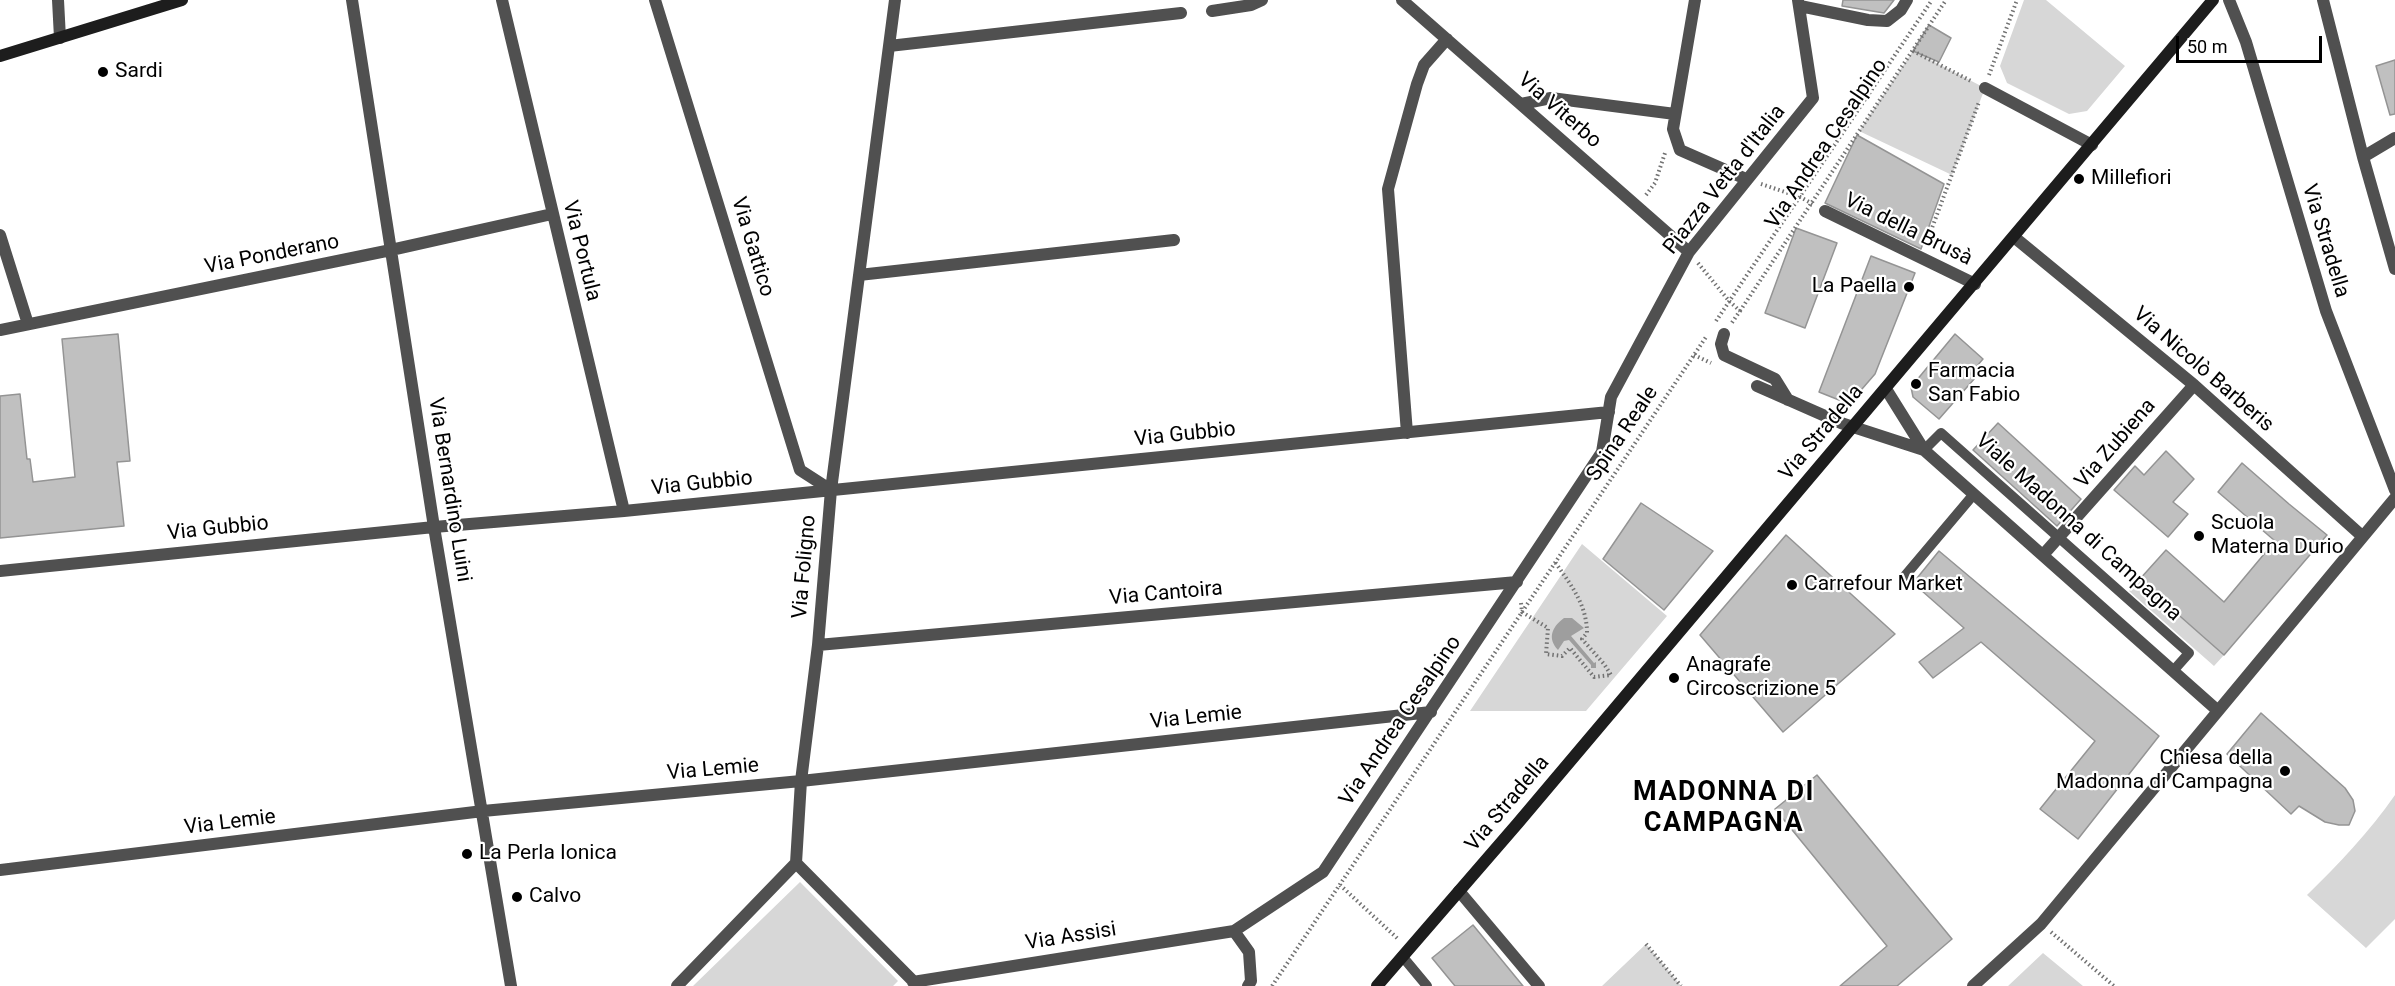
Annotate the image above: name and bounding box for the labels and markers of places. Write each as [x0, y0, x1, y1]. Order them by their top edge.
place label: Sardi [115, 59, 163, 85]
marker: Sardi [96, 65, 110, 79]
place label: Millefiori [2091, 166, 2172, 192]
marker: Millefiori [2072, 172, 2086, 186]
place label: La Paella [1812, 274, 1897, 300]
marker: La Paella [1902, 280, 1916, 294]
place label: Farmacia San Fabio [1928, 359, 2020, 409]
marker: Farmacia San Fabio [1909, 377, 1923, 391]
place label: Scuola Materna Durio [2211, 511, 2344, 561]
marker: Scuola Materna Durio [2192, 529, 2206, 543]
place label: Carrefour Market [1804, 572, 1963, 598]
marker: Carrefour Market [1785, 578, 1799, 592]
place label: Anagrafe Circoscrizione 5 [1686, 653, 1836, 703]
marker: Anagrafe Circoscrizione 5 [1667, 671, 1681, 685]
place label: Chiesa della Madonna di Campagna [2056, 746, 2273, 796]
marker: Chiesa della Madonna di Campagna [2278, 764, 2292, 778]
place label: La Perla Ionica [479, 841, 617, 867]
marker: La Perla Ionica [460, 847, 474, 861]
place label: Calvo [529, 884, 581, 910]
marker: Calvo [510, 890, 524, 904]

